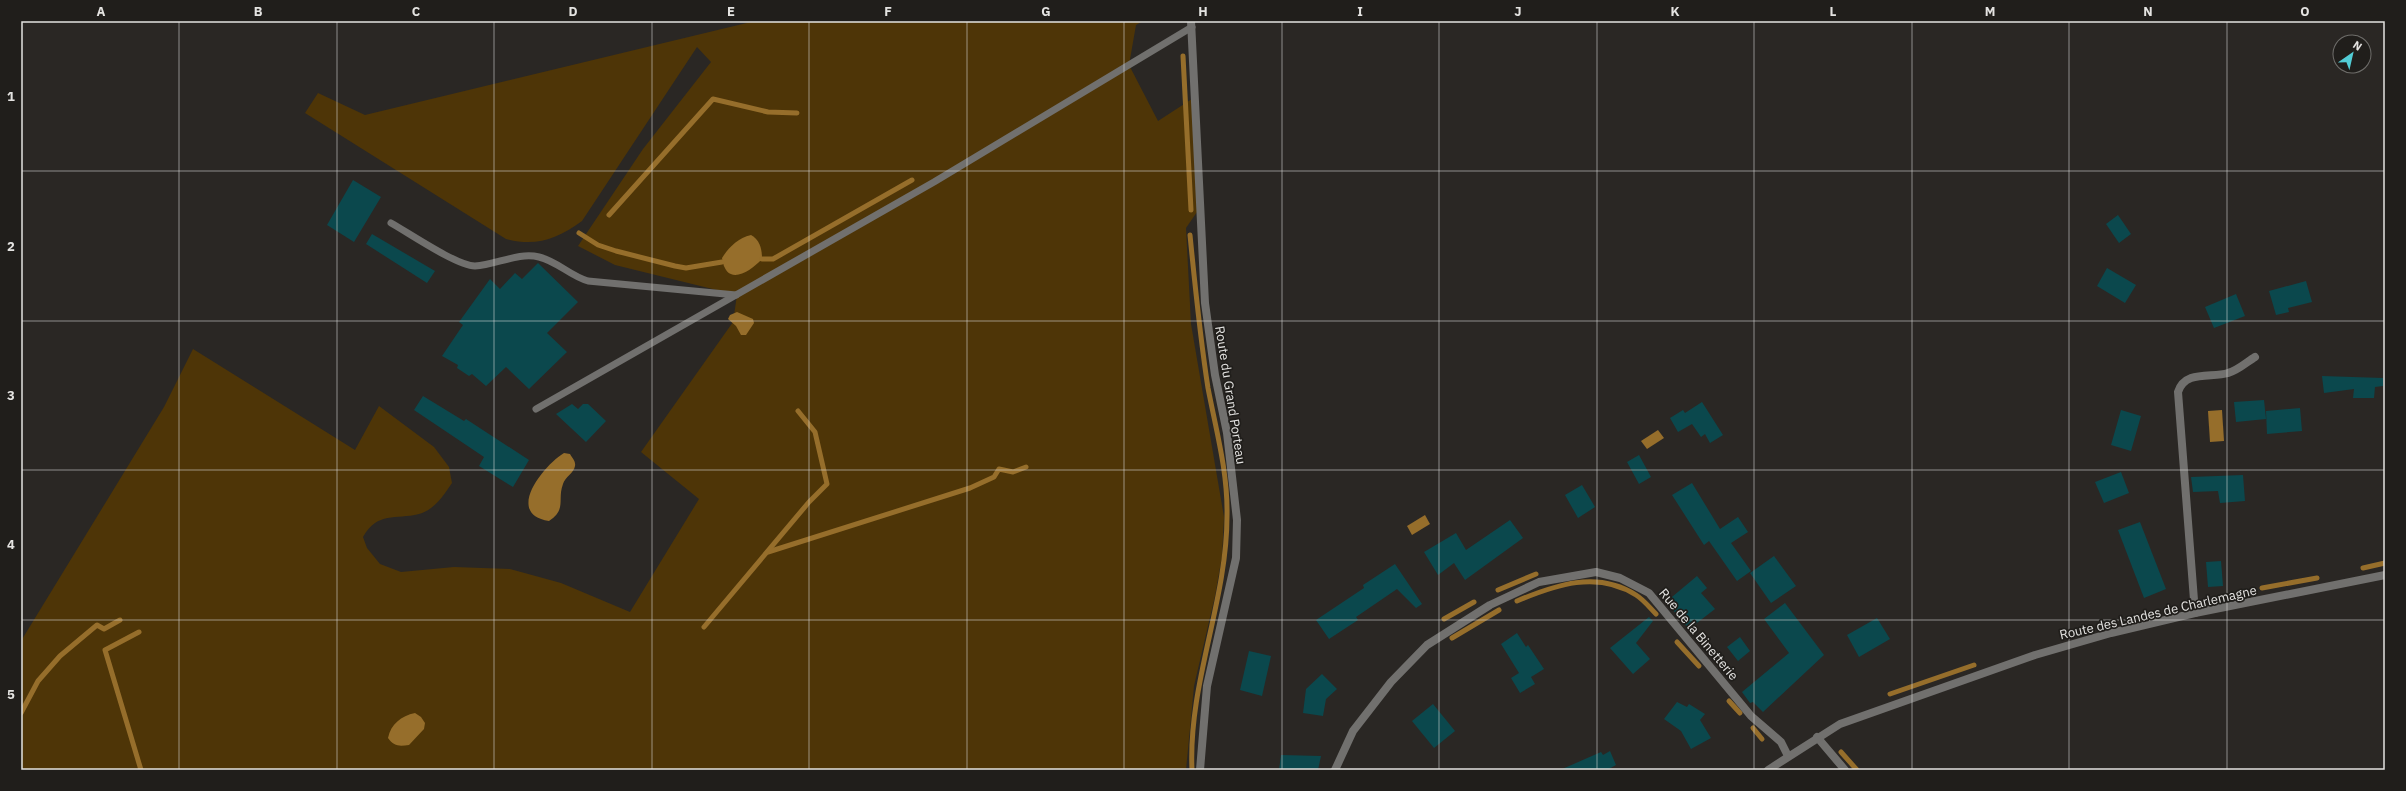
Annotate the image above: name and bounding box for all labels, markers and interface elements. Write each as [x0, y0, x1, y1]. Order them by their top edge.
text: A [97, 3, 106, 20]
text: B [254, 3, 263, 20]
text: C [412, 3, 421, 20]
text: D [568, 3, 578, 20]
text: E [727, 3, 735, 20]
text: F [884, 3, 892, 20]
text: G [1041, 3, 1051, 20]
text: H [1198, 3, 1208, 20]
text: I [1357, 3, 1363, 20]
text: J [1514, 3, 1522, 20]
text: K [1670, 3, 1680, 20]
text: L [1830, 3, 1837, 20]
text: M [1985, 3, 1995, 20]
text: N [2143, 3, 2153, 20]
text: O [2300, 3, 2310, 20]
north arrow [2332, 34, 2372, 74]
text: N [2350, 38, 2365, 54]
text: 1 [7, 88, 15, 105]
text: 2 [7, 238, 15, 255]
street label: Route du Grand Porteau [1211, 325, 1250, 465]
text: 3 [7, 387, 15, 404]
text: 4 [7, 536, 15, 553]
street label: Route des Landes de Charlemagne [2058, 582, 2258, 643]
street label: Rue de la Binetterie [1655, 585, 1742, 684]
text: 5 [7, 686, 15, 703]

